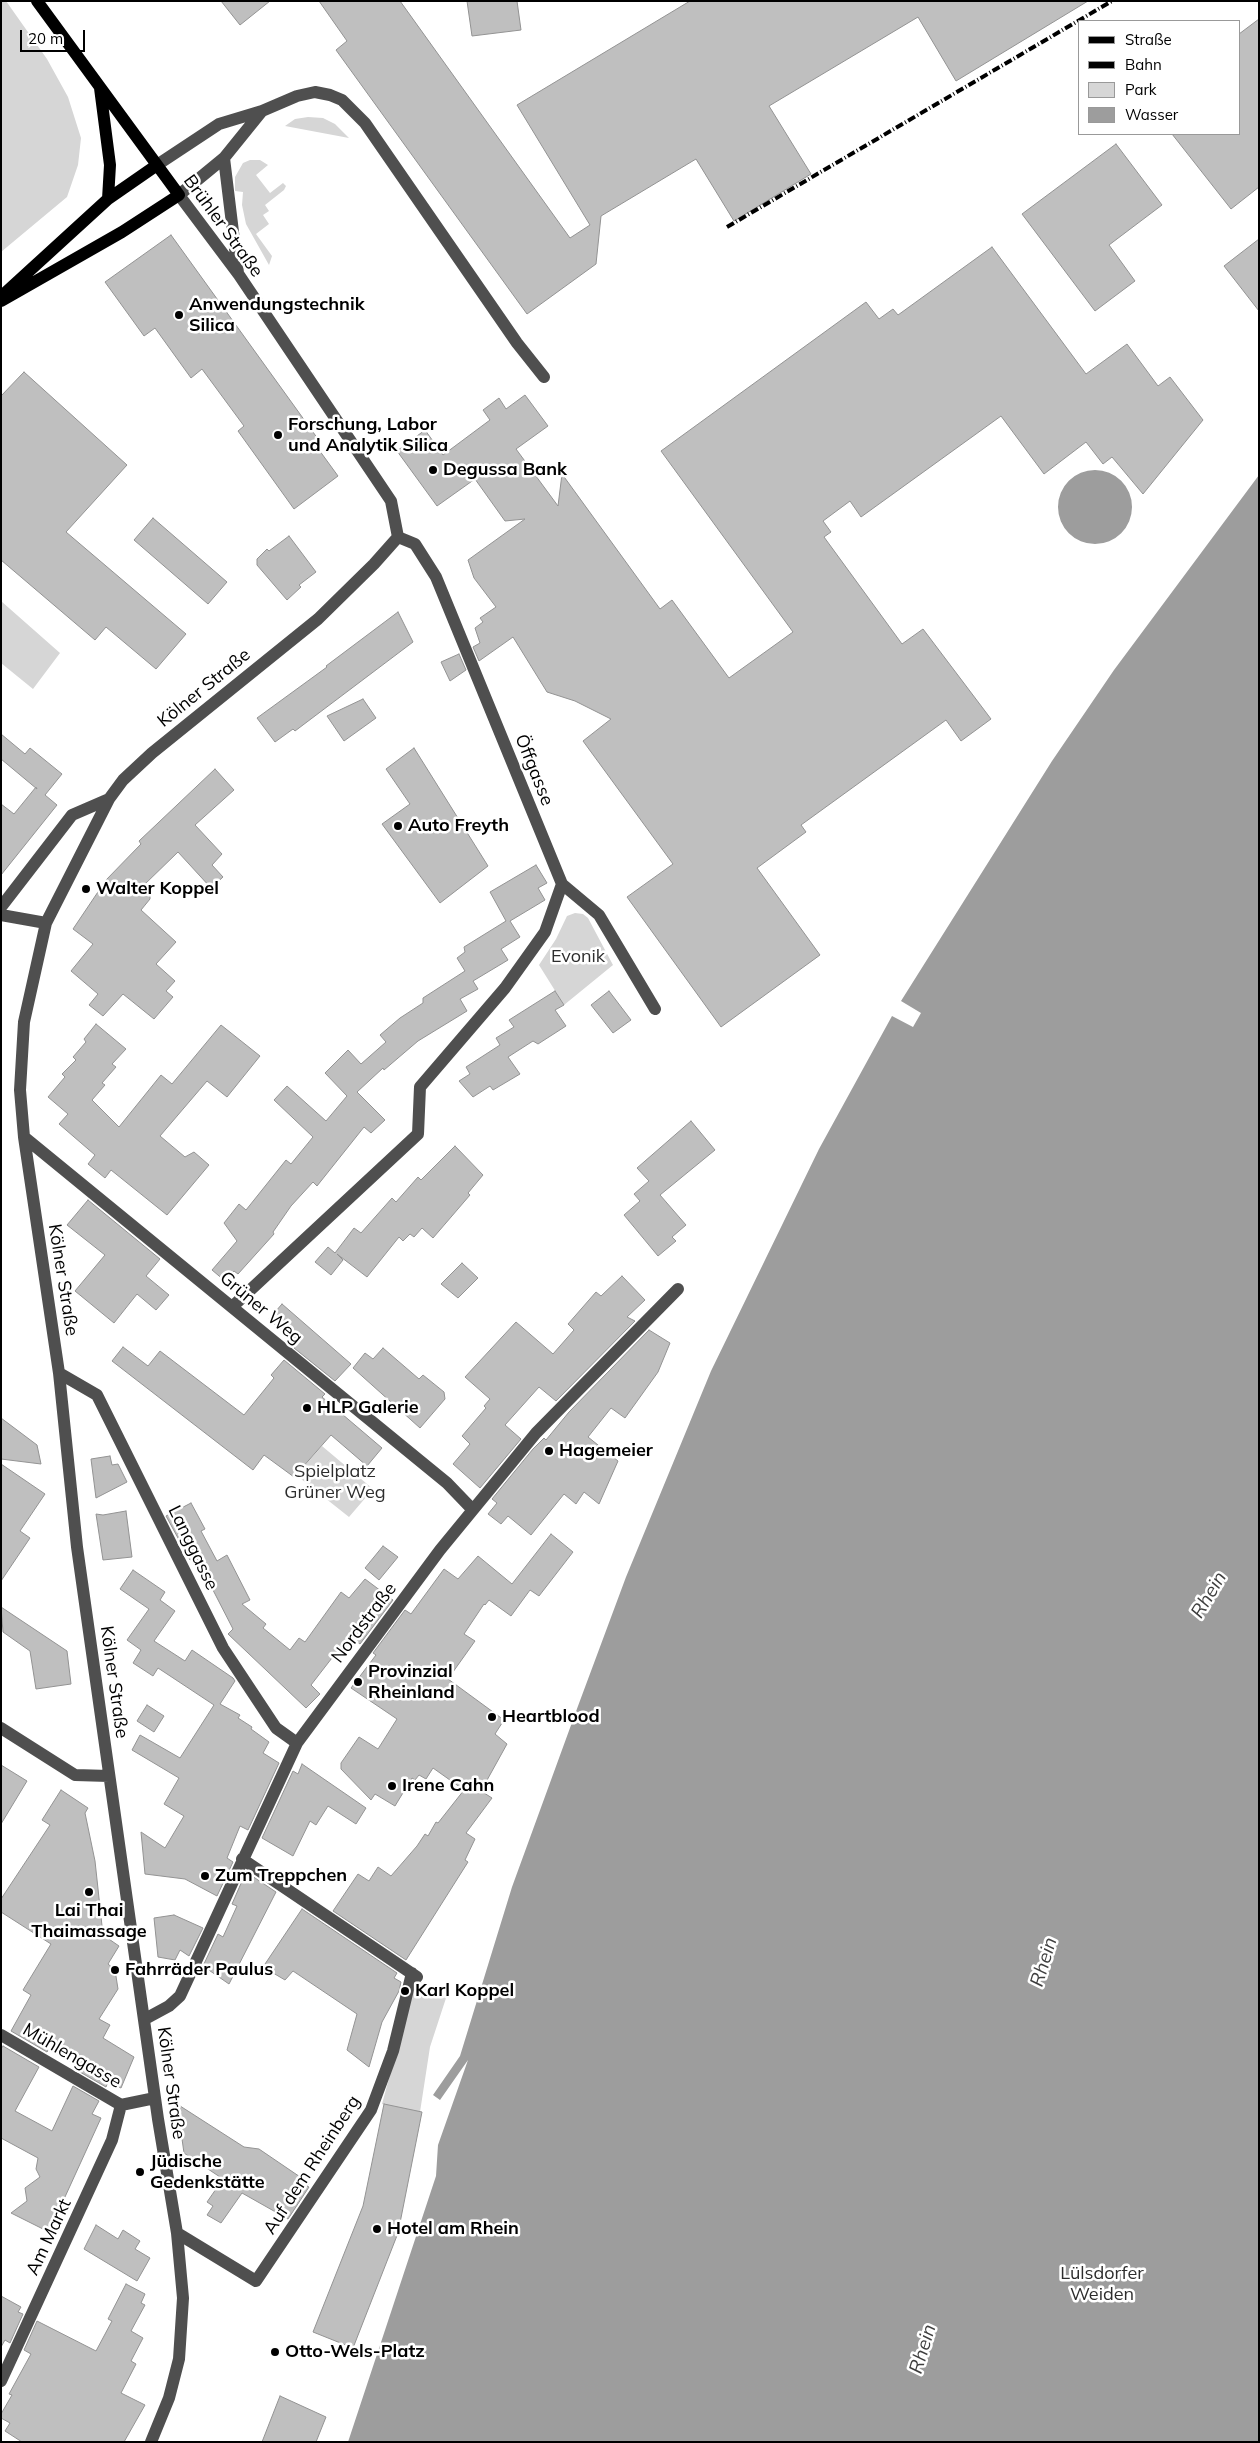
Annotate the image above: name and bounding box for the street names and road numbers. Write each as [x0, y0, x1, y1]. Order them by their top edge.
street label: Brühler Straße [179, 171, 267, 281]
street label: Kölner Straße [153, 644, 255, 732]
street label: Öffgasse [510, 731, 558, 809]
street label: Kölner Straße [43, 1222, 83, 1338]
street label: Grüner Weg [215, 1267, 307, 1349]
street label: Langgasse [163, 1502, 223, 1594]
street label: Nordstraße [327, 1579, 401, 1667]
street label: Kölner Straße [95, 1624, 133, 1740]
street label: Mühlengasse [19, 2019, 125, 2093]
street label: Kölner Straße [152, 2025, 190, 2141]
street label: Auf dem Rheinberg [259, 2092, 365, 2238]
street label: Am Markt [22, 2195, 76, 2279]

